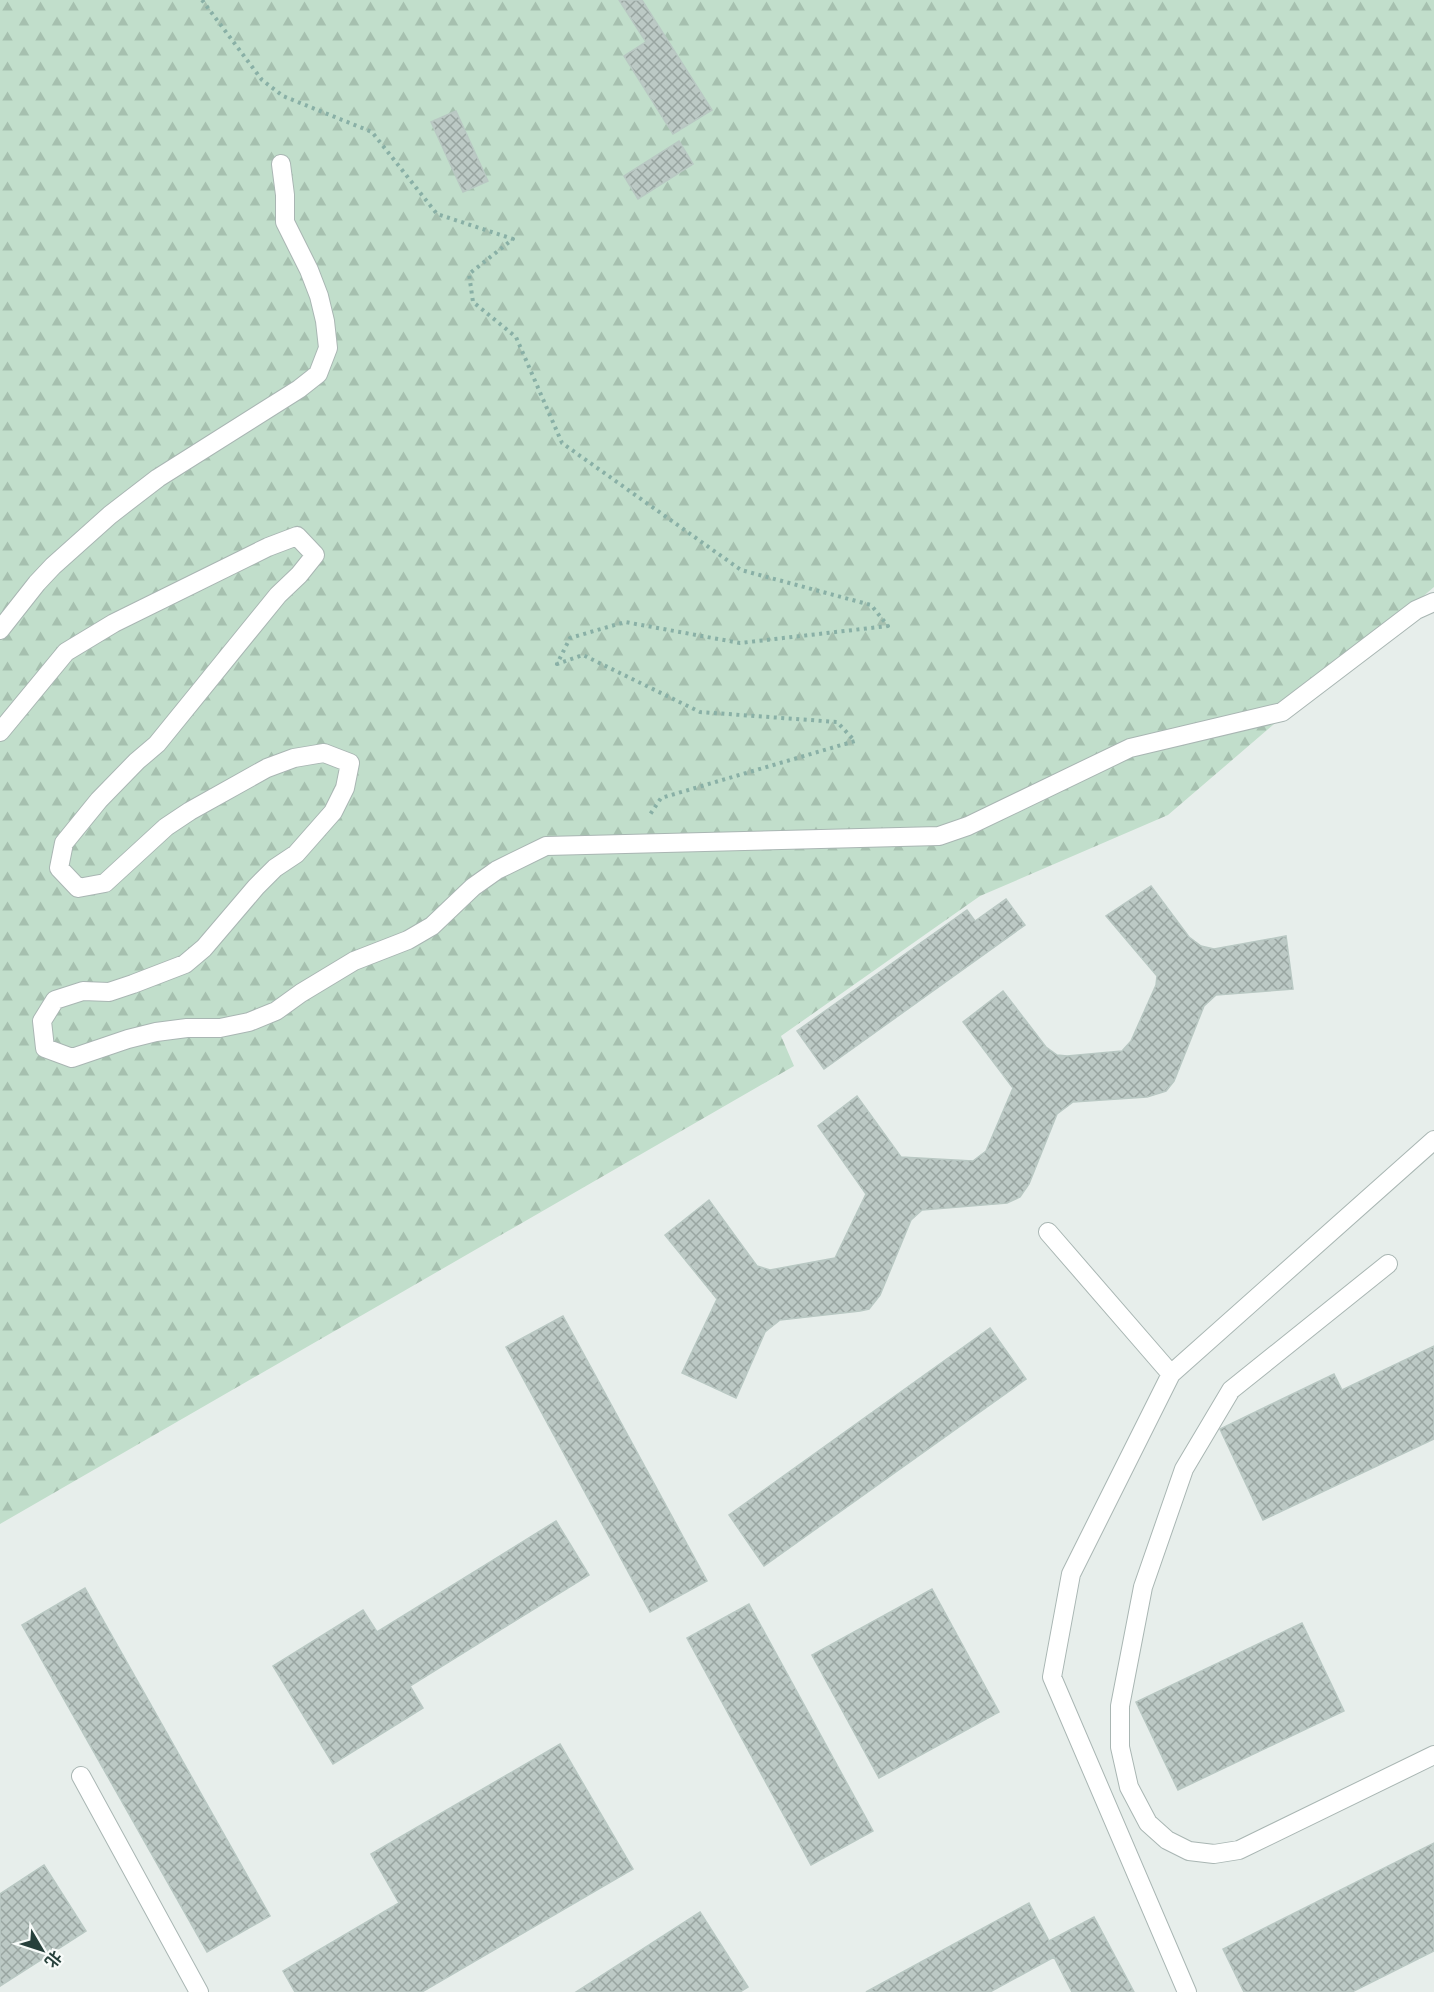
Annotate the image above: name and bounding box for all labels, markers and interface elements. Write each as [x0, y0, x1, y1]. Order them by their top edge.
north arrow [12, 1920, 72, 1980]
text: 北 [42, 1948, 66, 1972]

